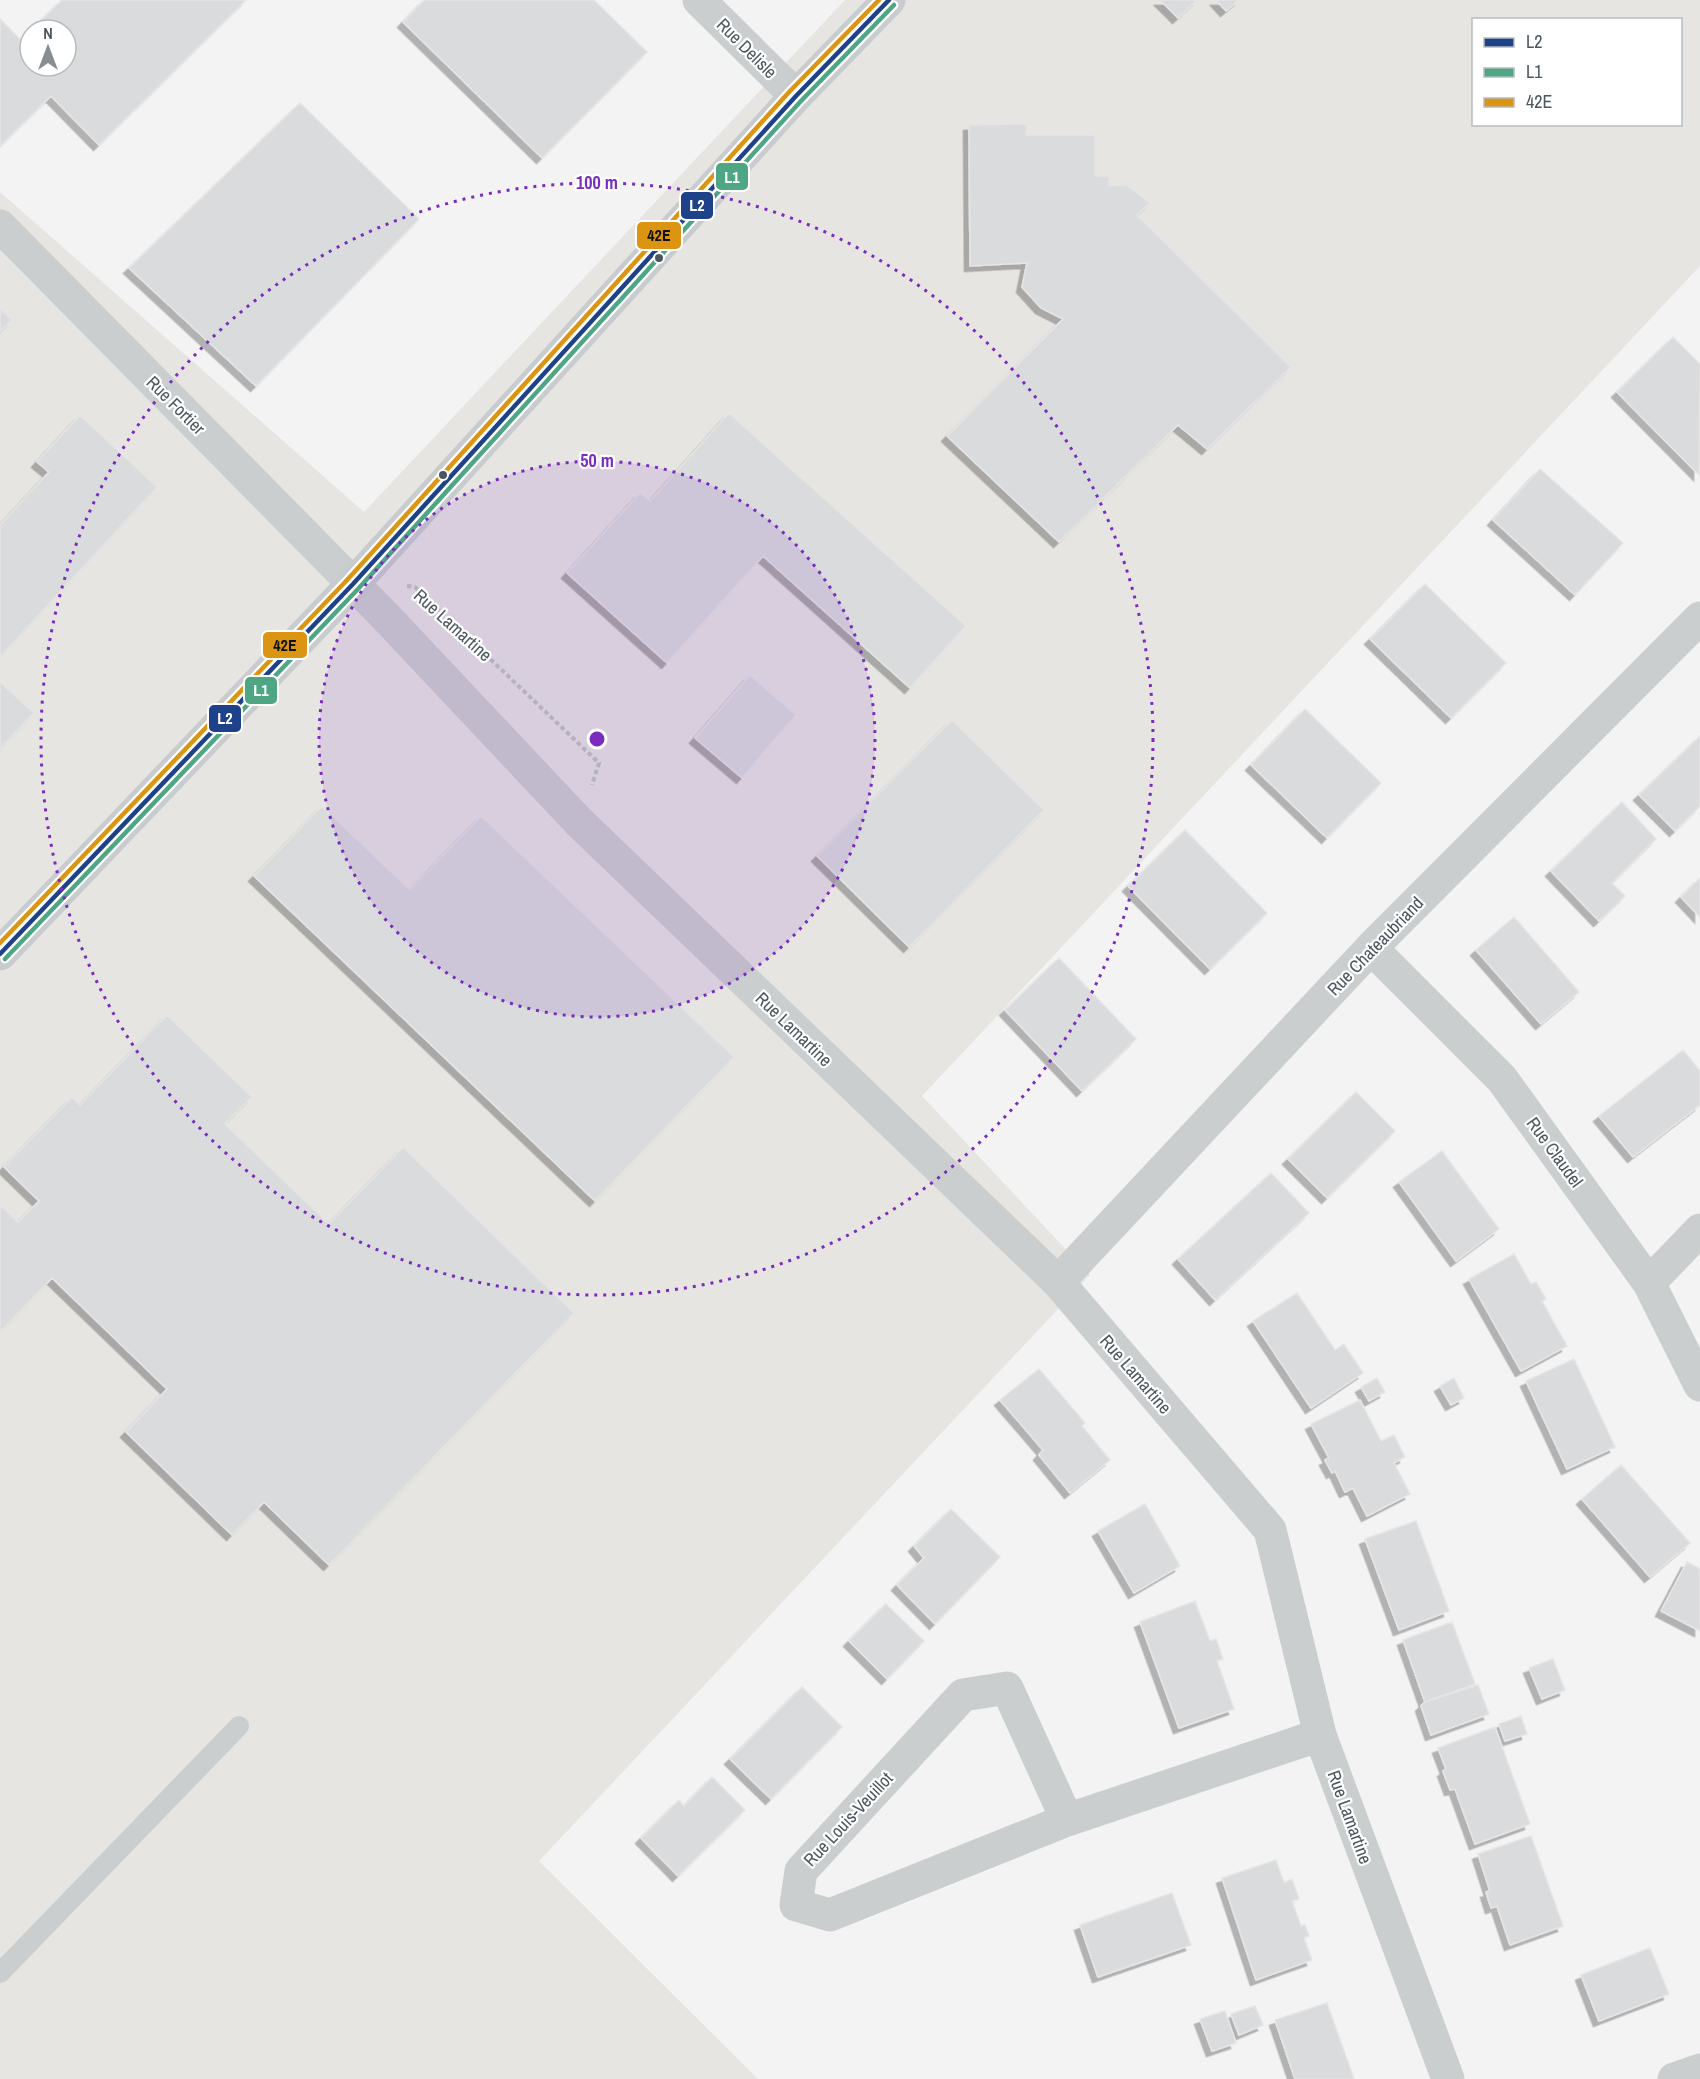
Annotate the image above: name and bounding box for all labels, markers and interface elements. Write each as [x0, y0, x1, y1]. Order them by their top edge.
street label: Rue Delisle [711, 12, 783, 84]
north arrow [18, 18, 78, 78]
legend [1472, 18, 1682, 126]
text: N [43, 22, 53, 44]
text: L2 [1526, 29, 1542, 54]
text: L1 [1526, 59, 1543, 84]
text: 42E [1526, 89, 1552, 114]
line badge: L1 [715, 162, 749, 191]
text: L1 [724, 166, 740, 188]
text: 100 m [576, 170, 618, 195]
line badge: L2 [680, 191, 714, 220]
text: L2 [689, 194, 705, 216]
line badge: 42E [636, 221, 682, 250]
text: 42E [647, 224, 671, 246]
unlabelled marker [653, 252, 665, 264]
street label: Rue Fortier [141, 370, 211, 440]
text: 50 m [580, 448, 614, 473]
unlabelled marker [437, 469, 449, 481]
street label: Rue Lamartine [408, 583, 498, 667]
line badge: 42E [262, 631, 308, 659]
text: 42E [273, 634, 297, 656]
line badge: L1 [244, 676, 278, 705]
text: L1 [253, 679, 269, 701]
line badge: L2 [208, 704, 242, 733]
text: L2 [217, 707, 233, 729]
centre of rings [587, 729, 607, 749]
street label: Rue Chateaubriand [1321, 891, 1429, 1001]
street label: Rue Lamartine [750, 986, 838, 1072]
street label: Rue Claudel [1521, 1112, 1589, 1192]
street label: Rue Lamartine [1095, 1329, 1177, 1419]
street label: Rue Louis-Veuillot [798, 1766, 898, 1872]
street label: Rue Lamartine [1322, 1767, 1378, 1867]

